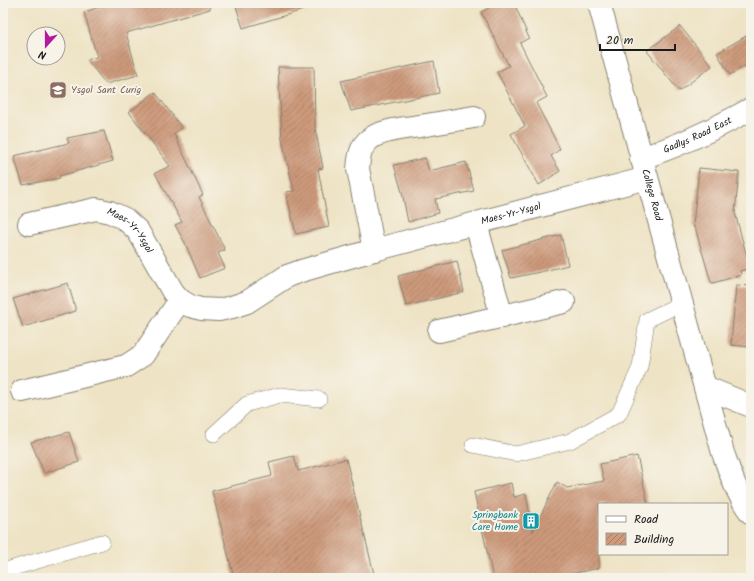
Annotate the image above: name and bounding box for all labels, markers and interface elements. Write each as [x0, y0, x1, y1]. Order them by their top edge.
north arrow [26, 26, 66, 66]
scale bar [600, 26, 675, 52]
text: 20 m [606, 31, 634, 50]
text: N [36, 45, 49, 64]
school or university icon: Ysgol Sant Curig [48, 80, 68, 100]
place label: Ysgol Sant Curig [71, 82, 141, 98]
street label: Gadlys Road East [661, 112, 735, 158]
street label: College Road [637, 167, 667, 224]
street label: Maes-Yr-Ysgol [479, 198, 543, 229]
street label: Maes-Yr-Ysgol [104, 204, 157, 257]
legend [598, 503, 728, 555]
place label: Springbank Care Home [472, 507, 518, 535]
text: Road [634, 510, 659, 529]
building icon: Springbank Care Home [521, 511, 541, 531]
text: Building [634, 530, 674, 549]

